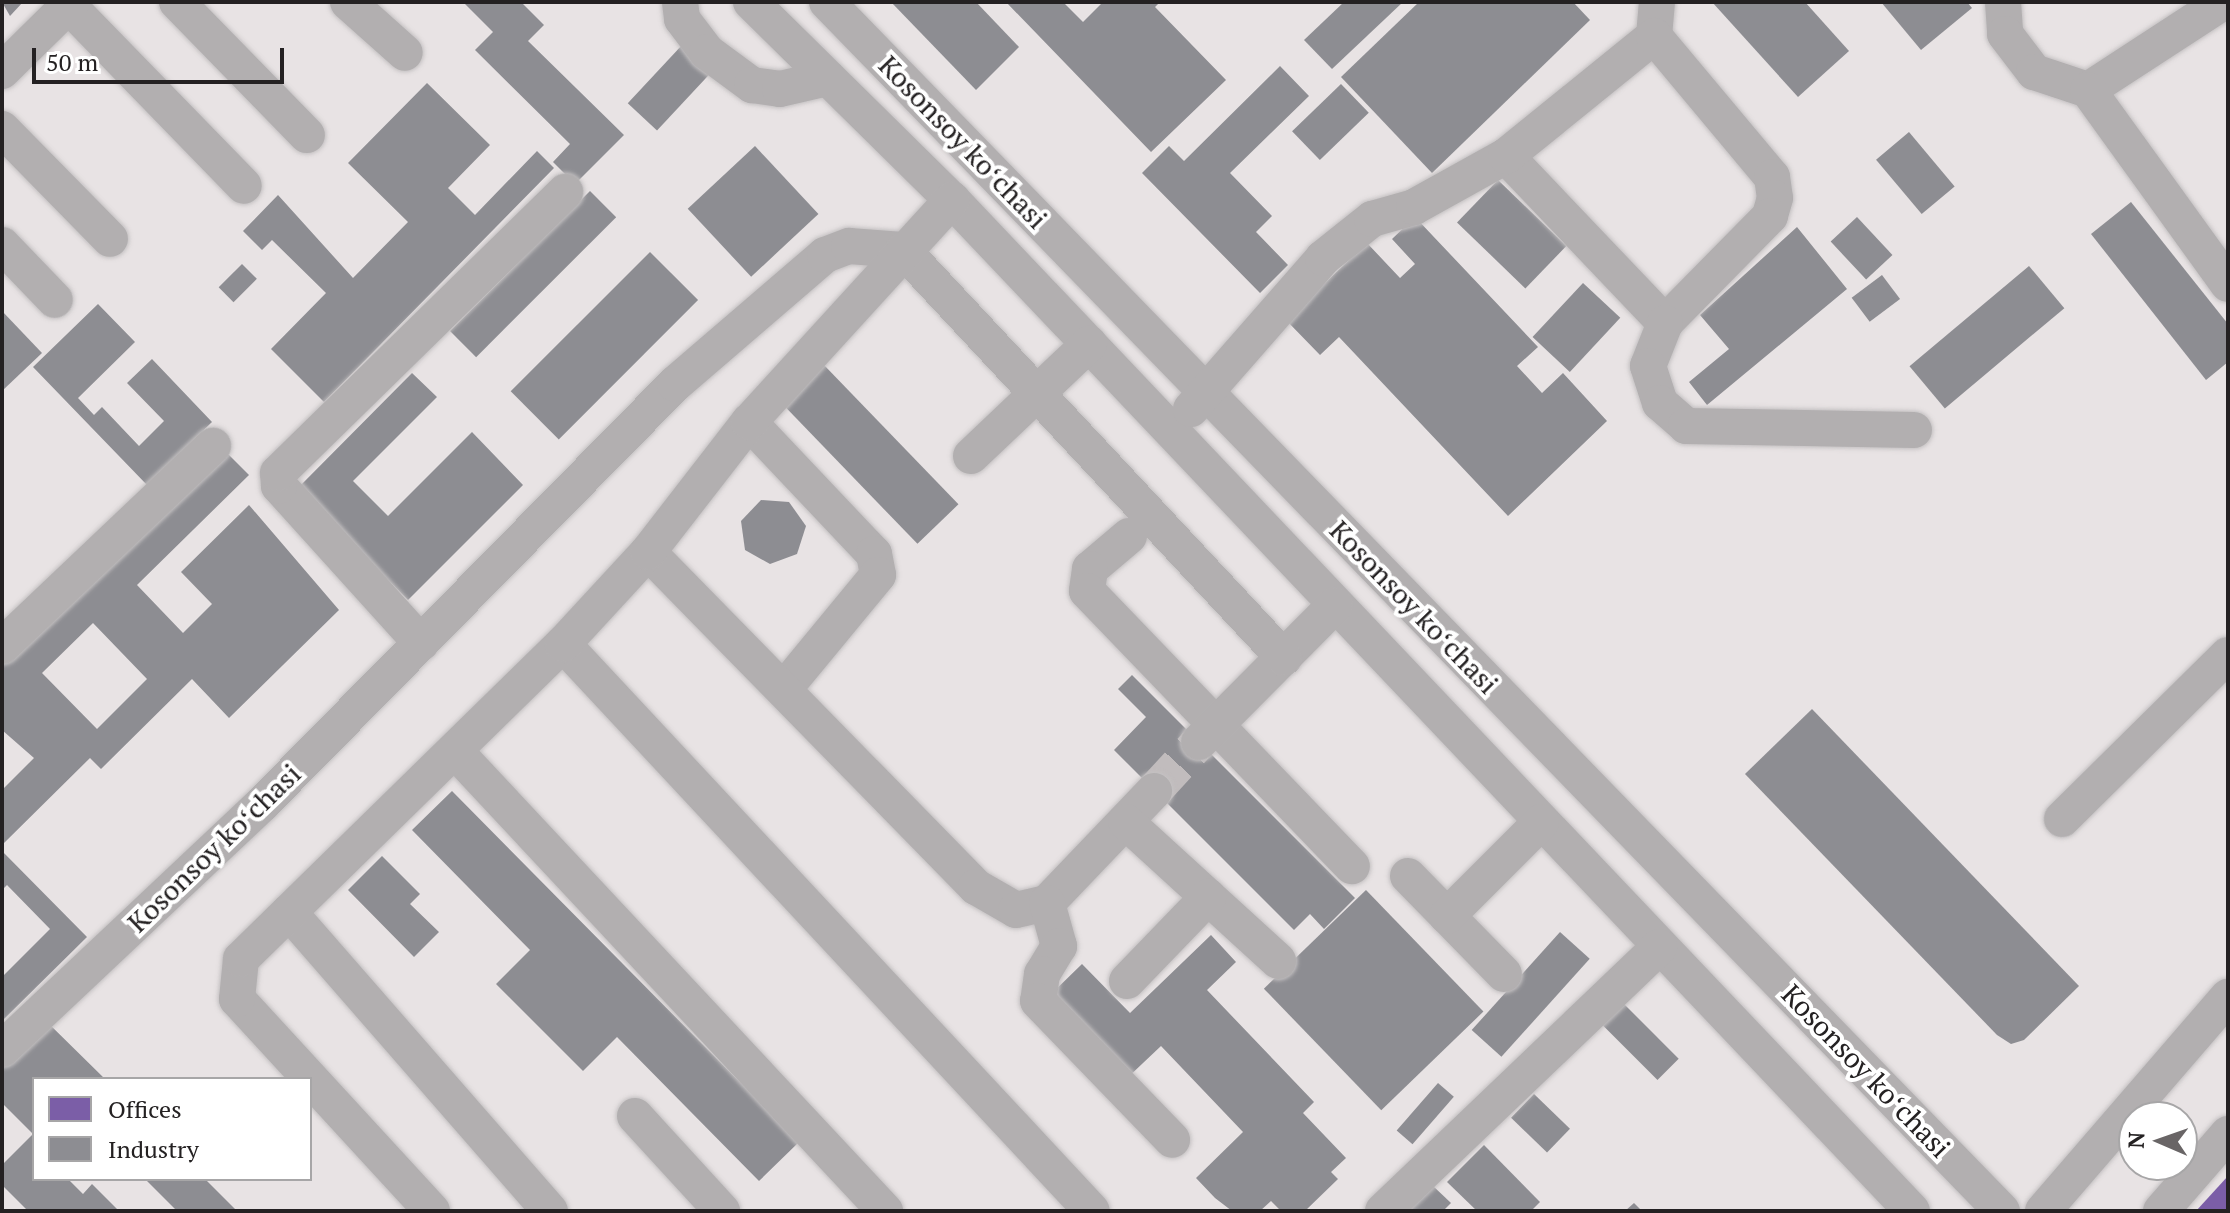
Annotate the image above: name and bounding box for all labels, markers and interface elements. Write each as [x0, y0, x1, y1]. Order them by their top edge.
scale bar [36, 32, 288, 82]
text: 50 m [46, 46, 98, 78]
street label: Kosonsoy koʻchasi [872, 48, 1054, 236]
street label: Kosonsoy koʻchasi [1323, 513, 1505, 701]
street label: Kosonsoy koʻchasi [120, 757, 308, 939]
street label: Kosonsoy koʻchasi [1775, 977, 1957, 1165]
legend [32, 1077, 312, 1181]
text: Offices [108, 1093, 182, 1125]
north arrow [2118, 1101, 2198, 1181]
text: N [2121, 1131, 2150, 1149]
text: Industry [108, 1133, 199, 1165]

